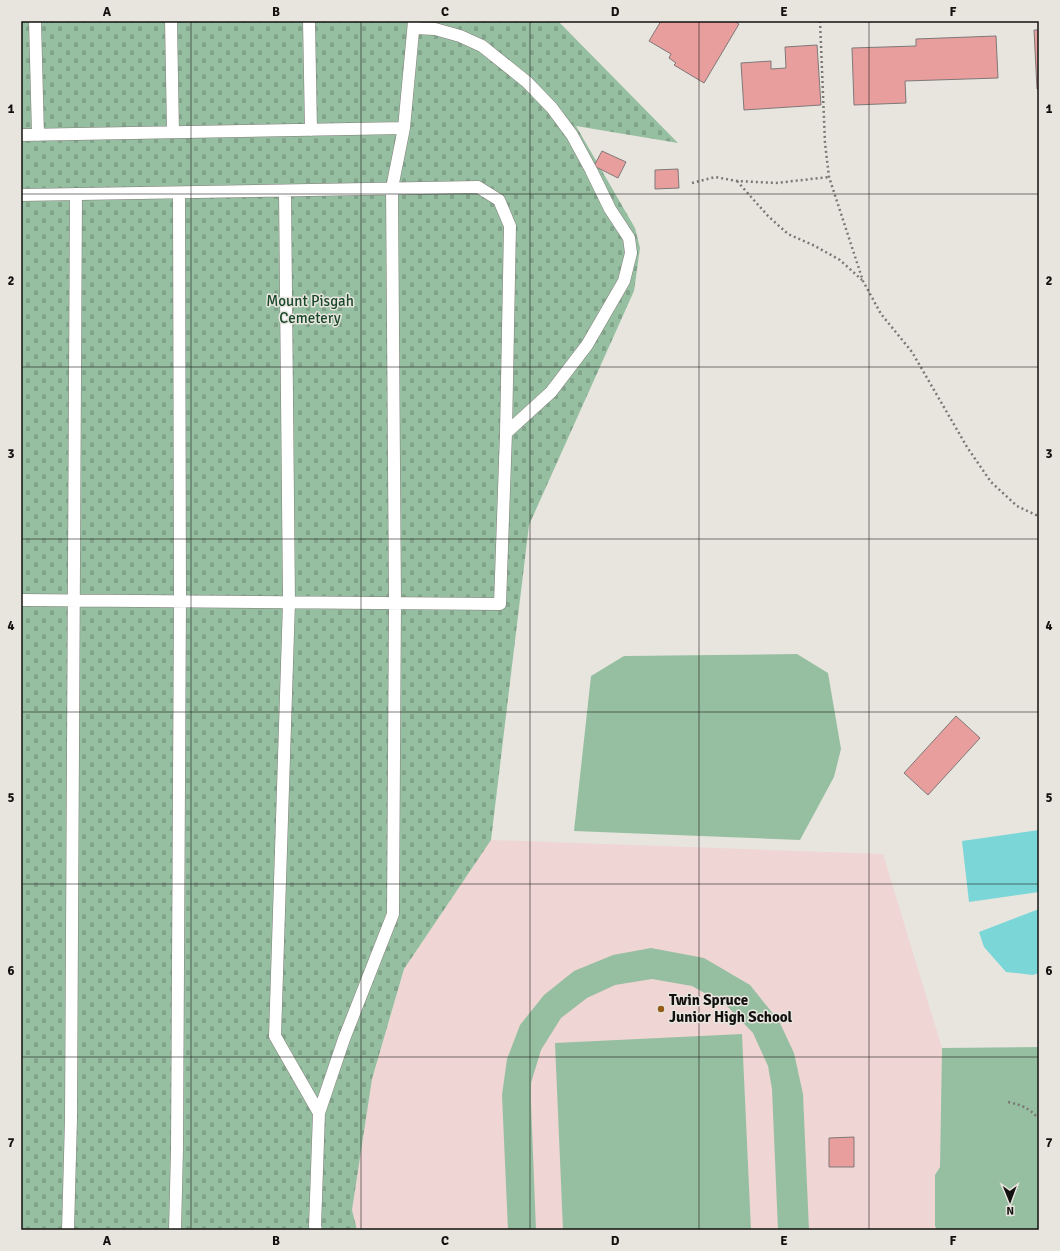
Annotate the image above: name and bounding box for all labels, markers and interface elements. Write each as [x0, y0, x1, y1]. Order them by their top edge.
text: A [103, 4, 112, 20]
text: B [272, 4, 280, 20]
text: C [441, 4, 449, 20]
text: D [611, 4, 620, 20]
text: E [780, 4, 788, 20]
text: F [950, 4, 957, 20]
text: 1 [7, 101, 15, 117]
text: 1 [1045, 101, 1053, 117]
text: 2 [7, 273, 15, 289]
text: 2 [1045, 273, 1053, 289]
park label: Mount Pisgah Cemetery [266, 292, 354, 327]
text: 3 [7, 446, 15, 462]
text: 3 [1045, 446, 1053, 462]
text: 4 [7, 618, 15, 634]
text: 4 [1045, 618, 1053, 634]
text: 5 [7, 790, 15, 806]
text: 5 [1045, 790, 1053, 806]
text: 6 [7, 963, 15, 979]
text: 6 [1045, 963, 1053, 979]
place label: Twin Spruce Junior High School [669, 991, 793, 1026]
marker: Twin Spruce Junior High School [656, 1004, 666, 1014]
text: 7 [7, 1135, 15, 1151]
text: 7 [1045, 1135, 1053, 1151]
north arrow [990, 1181, 1030, 1221]
text: N [1006, 1204, 1014, 1217]
text: A [103, 1233, 112, 1249]
text: B [272, 1233, 280, 1249]
text: C [441, 1233, 449, 1249]
text: D [611, 1233, 620, 1249]
text: E [780, 1233, 788, 1249]
text: F [950, 1233, 957, 1249]

